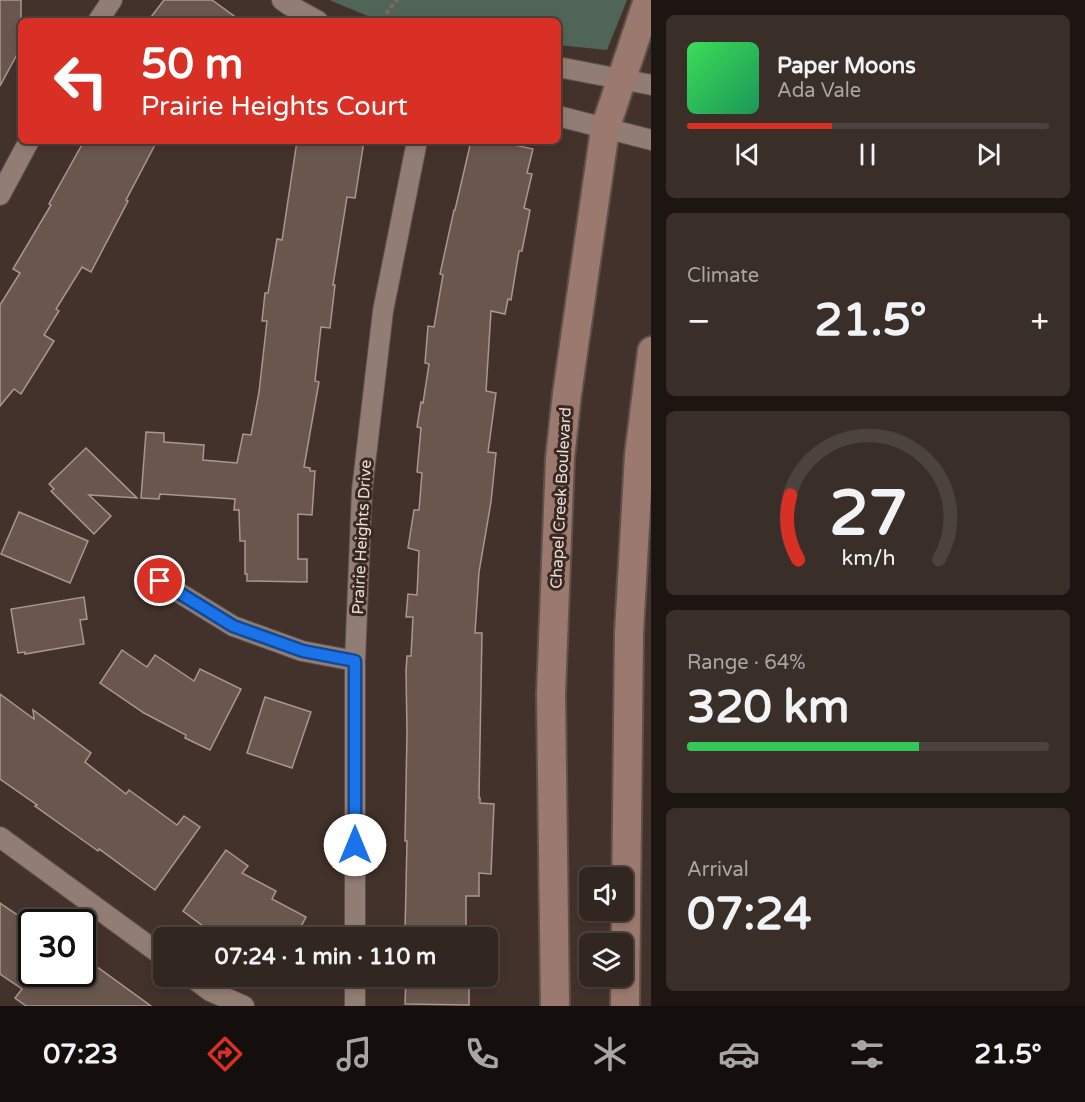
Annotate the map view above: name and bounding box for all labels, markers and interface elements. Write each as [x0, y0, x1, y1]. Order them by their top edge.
text: 50 m [141, 39, 243, 90]
icon: left [42, 42, 120, 120]
text: Paper Moons [777, 53, 916, 79]
text: Ada Vale [777, 79, 861, 103]
text: Prairie Heights Court [141, 90, 408, 123]
icon: previous [731, 138, 764, 171]
icon: pause [851, 138, 884, 171]
icon: next [972, 138, 1005, 171]
text: Climate [687, 264, 759, 288]
text: 21.5° [814, 294, 927, 348]
text: − [687, 302, 711, 341]
text: + [1030, 302, 1049, 341]
street label: Chapel Creek Boulevard [546, 407, 576, 589]
street label: Prairie Heights Drive [348, 459, 376, 615]
text: 27 [829, 477, 907, 552]
text: km/h [841, 545, 895, 571]
pin [134, 555, 185, 606]
icon: arrive [143, 564, 176, 597]
text: Range · 64% [687, 651, 806, 675]
text: 320 km [687, 681, 849, 735]
position arrow [323, 813, 387, 877]
text: Arrival [687, 858, 749, 882]
map controls [579, 867, 633, 987]
button: sound [579, 867, 633, 921]
text: 07:24 [687, 888, 812, 942]
speed limit sign: 30 [18, 909, 96, 987]
button: layers [579, 933, 633, 987]
text: 07:24 · 1 min · 110 m [215, 944, 436, 970]
icon: directions [204, 1033, 246, 1075]
icon: music [333, 1033, 375, 1075]
icon: phone [461, 1033, 503, 1075]
icon: climate [589, 1033, 631, 1075]
icon: car [718, 1033, 760, 1075]
icon: filters [846, 1033, 888, 1075]
text: 07:23 [43, 1038, 118, 1071]
text: 21.5° [974, 1038, 1042, 1071]

